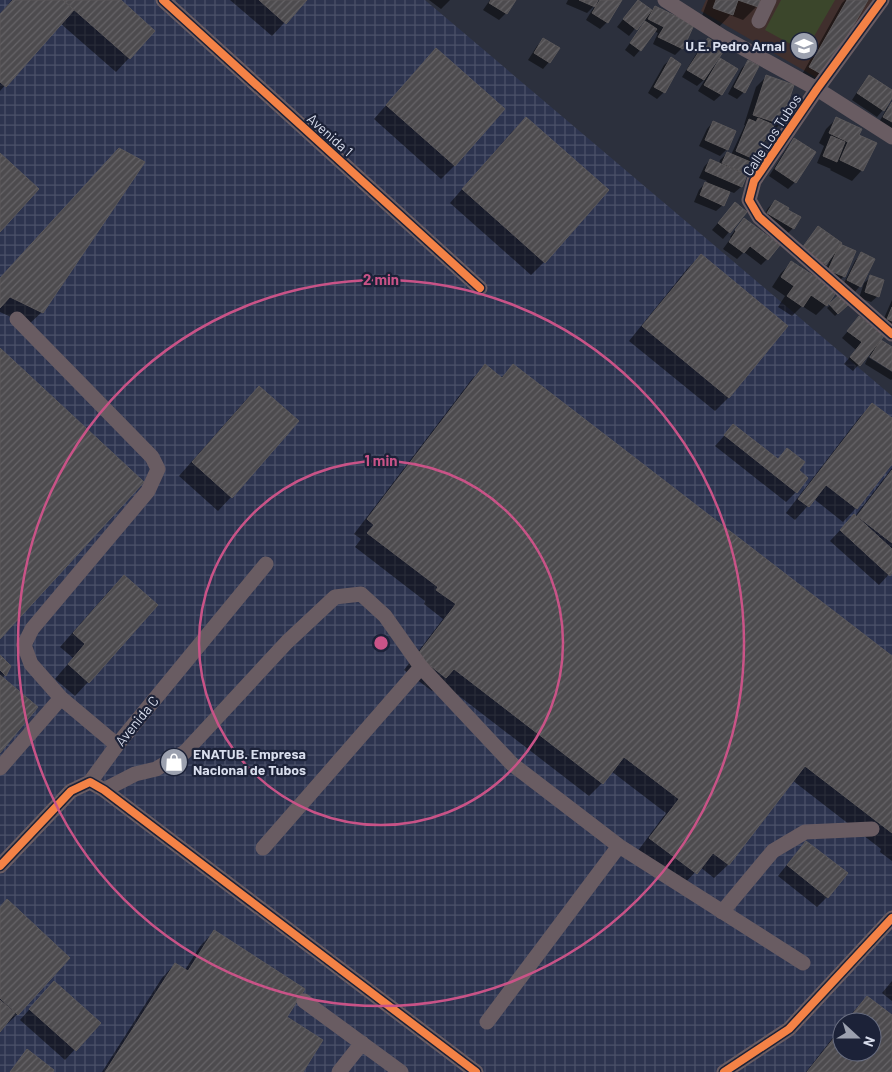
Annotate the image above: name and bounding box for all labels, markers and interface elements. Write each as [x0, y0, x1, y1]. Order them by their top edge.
school or university icon: U.E. Pedro Arnal [789, 31, 819, 61]
place label: U.E. Pedro Arnal [685, 37, 785, 54]
street label: Calle Los Tubos [739, 90, 804, 179]
street label: Avenida 1 [304, 110, 357, 160]
text: 2 min [363, 270, 399, 288]
text: 1 min [365, 451, 397, 469]
centre of rings [372, 634, 390, 652]
street label: Avenida C [111, 692, 162, 749]
place label: ENATUB. Empresa Nacional de Tubos [193, 745, 306, 778]
shop icon: ENATUB. Empresa Nacional de Tubos [159, 747, 189, 777]
north arrow [832, 1012, 882, 1062]
text: N [860, 1034, 879, 1049]

